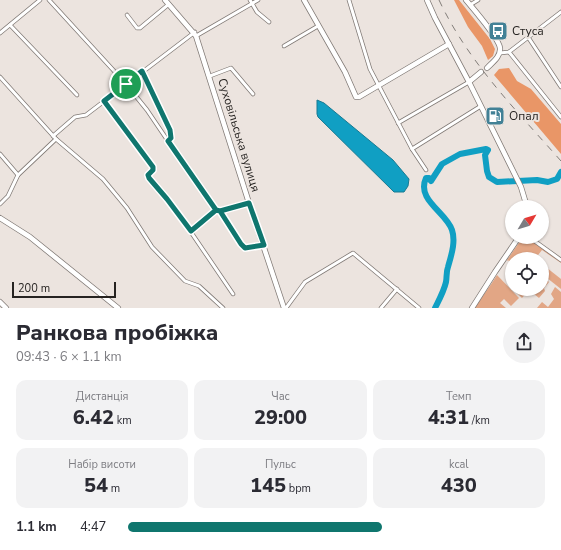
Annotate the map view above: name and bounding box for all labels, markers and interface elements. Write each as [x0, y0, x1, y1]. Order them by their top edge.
bus stop icon: Стуса [487, 20, 509, 42]
place label: Стуса [512, 23, 544, 39]
pin [109, 67, 143, 101]
icon: arrive [115, 73, 137, 95]
street label: Суховільська вулиця [214, 76, 264, 194]
fuel station icon: Опал [484, 105, 506, 127]
place label: Опал [509, 108, 539, 124]
north arrow [505, 200, 549, 244]
map controls [505, 200, 549, 296]
button: locate [505, 252, 549, 296]
scale bar [12, 280, 116, 299]
text: 200 m [18, 281, 50, 296]
text: Ранкова пробіжка [16, 318, 218, 348]
button: share [503, 321, 545, 363]
text: 09:43 · 6 × 1.1 km [16, 348, 122, 366]
text: Дистанція [76, 389, 128, 404]
text: Час [271, 389, 290, 404]
text: Темп [446, 389, 472, 404]
text: 6.42 [73, 404, 114, 431]
text: 29:00 [254, 404, 307, 431]
text: 4:31 [428, 404, 469, 431]
text: km [114, 413, 132, 428]
text: /km [469, 413, 490, 428]
text: Набір висоти [68, 457, 136, 472]
text: Пульс [265, 457, 296, 472]
text: kcal [449, 457, 469, 472]
text: 54 [84, 472, 108, 499]
text: 145 [250, 472, 286, 499]
text: 430 [441, 472, 477, 499]
text: m [108, 481, 120, 496]
text: bpm [286, 481, 311, 496]
text: 1.1 km [16, 518, 57, 536]
text: 4:47 [80, 518, 106, 536]

